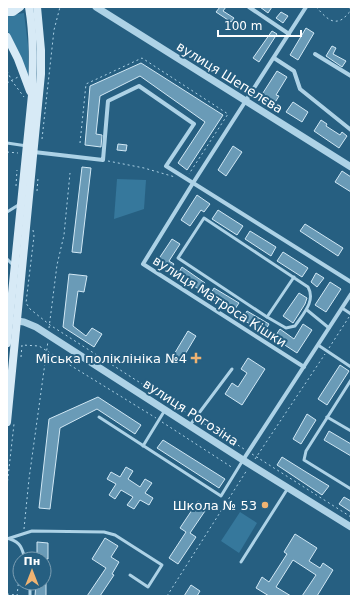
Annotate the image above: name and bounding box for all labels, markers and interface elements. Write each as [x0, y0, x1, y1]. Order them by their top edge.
scale bar [218, 12, 301, 38]
text: 100 m [224, 19, 262, 33]
street label: вулиця Шепелєва [174, 39, 286, 116]
street label: вулиця Матроса Кішки [150, 253, 289, 350]
place label: Міська поліклініка №4 [35, 351, 187, 366]
marker: Міська поліклініка №4 [190, 352, 202, 364]
street label: вулиця Рогозіна [140, 376, 241, 449]
place label: Школа № 53 [173, 498, 257, 513]
marker: Школа № 53 [260, 500, 270, 510]
north arrow [12, 551, 52, 591]
text: Пн [24, 555, 40, 568]

